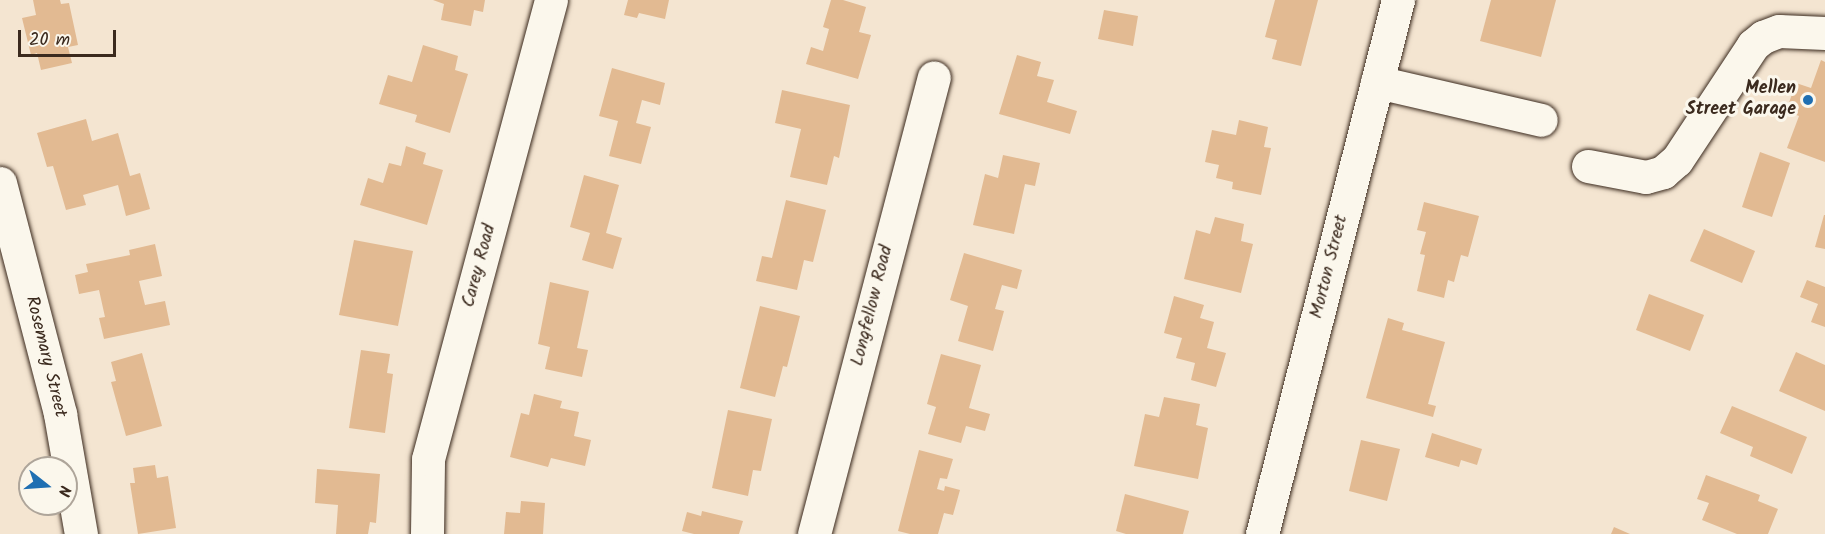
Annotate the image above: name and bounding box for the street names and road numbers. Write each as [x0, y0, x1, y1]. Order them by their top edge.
street label: Morton Street [1307, 213, 1353, 321]
street label: Carey Road [459, 222, 501, 310]
street label: Longfellow Road [848, 244, 898, 368]
street label: Rosemary Street [19, 294, 71, 420]

